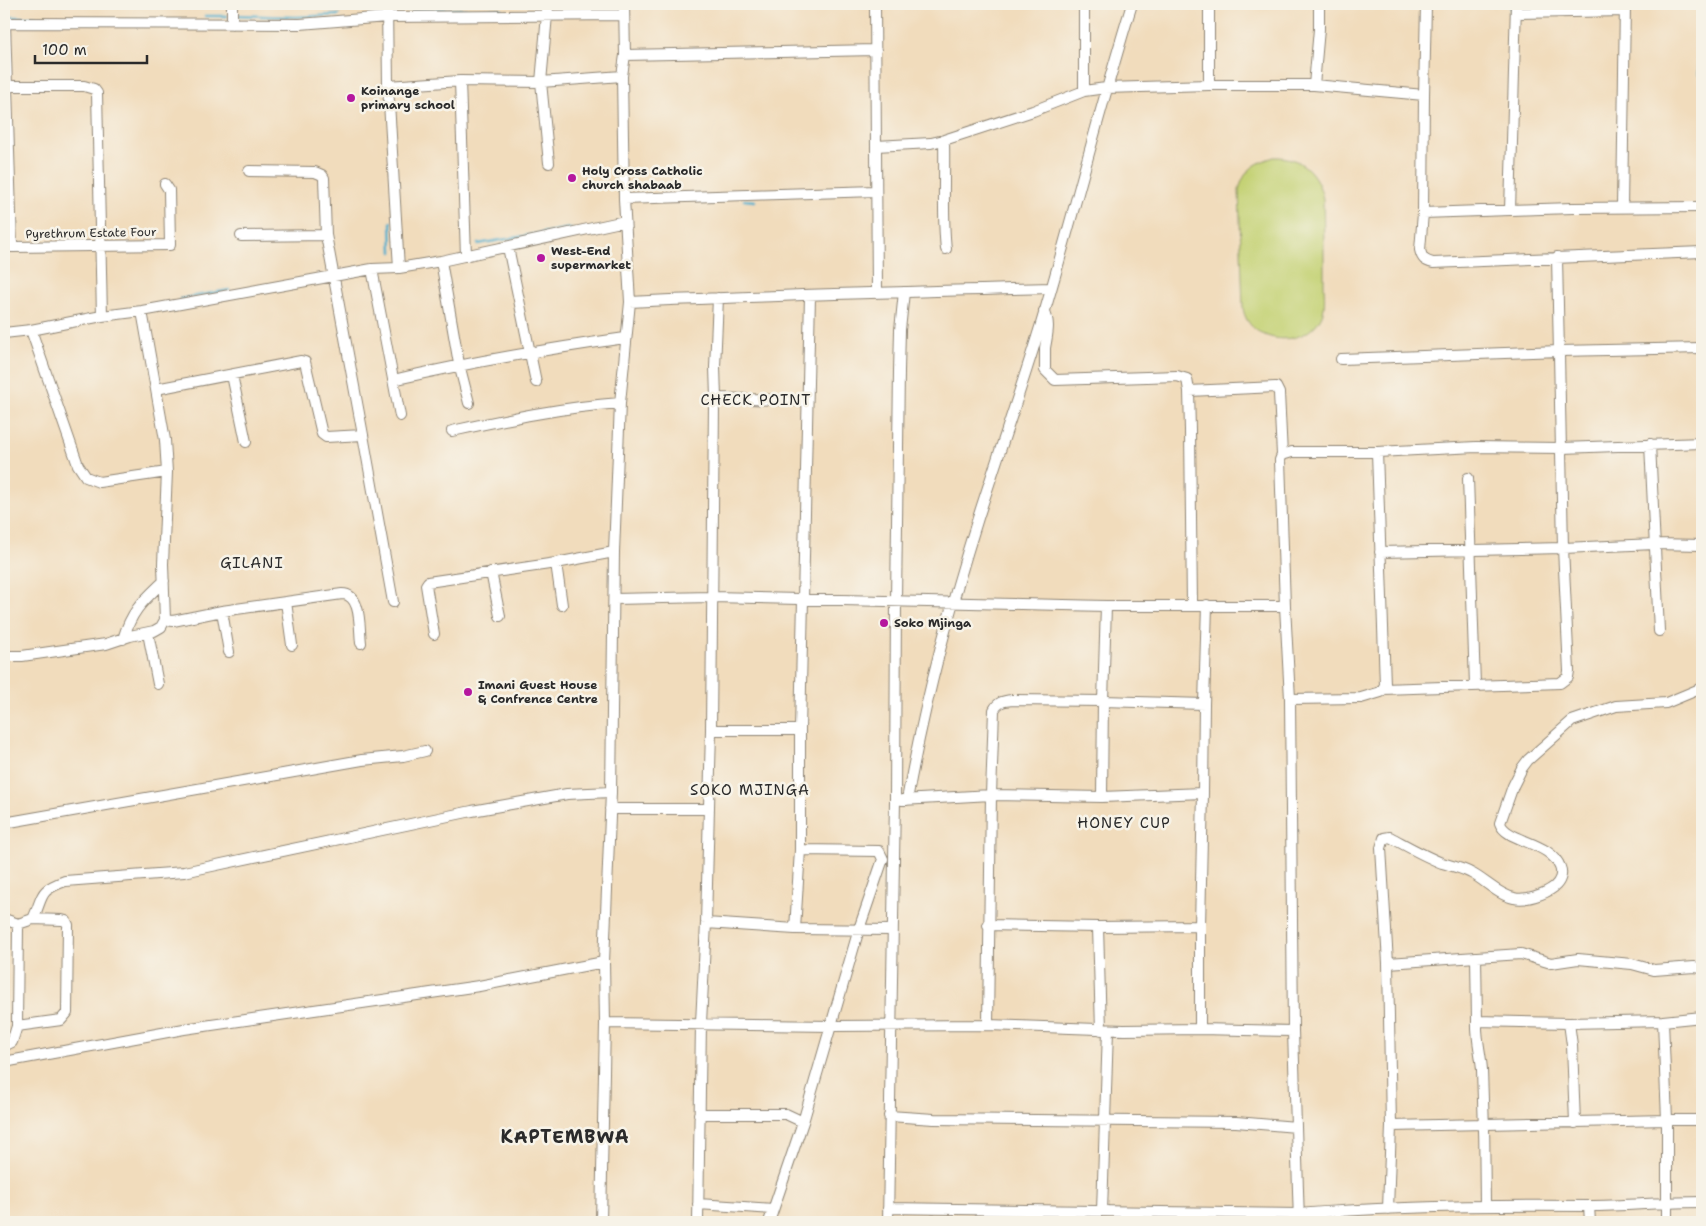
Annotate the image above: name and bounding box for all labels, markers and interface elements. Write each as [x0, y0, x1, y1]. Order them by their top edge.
scale bar [35, 32, 148, 64]
text: 100 m [42, 40, 87, 60]
place label: Koinange primary school [361, 83, 455, 113]
marker: Koinange primary school [345, 92, 357, 104]
place label: Holy Cross Catholic church shabaab [582, 163, 703, 193]
marker: Holy Cross Catholic church shabaab [566, 172, 578, 184]
street label: Pyrethrum Estate Four [25, 224, 157, 242]
place label: West-End supermarket [551, 243, 631, 273]
marker: West-End supermarket [535, 252, 547, 264]
district label: CHECK POINT [700, 390, 812, 410]
district label: GILANI [220, 553, 284, 573]
place label: Soko Mjinga [894, 615, 972, 631]
marker: Soko Mjinga [878, 617, 890, 629]
place label: Imani Guest House & Confrence Centre [478, 677, 598, 707]
marker: Imani Guest House & Confrence Centre [462, 686, 474, 698]
district label: SOKO MJINGA [690, 780, 810, 800]
district label: HONEY CUP [1077, 813, 1171, 833]
district label: KAPTEMBWA [501, 1125, 629, 1149]

